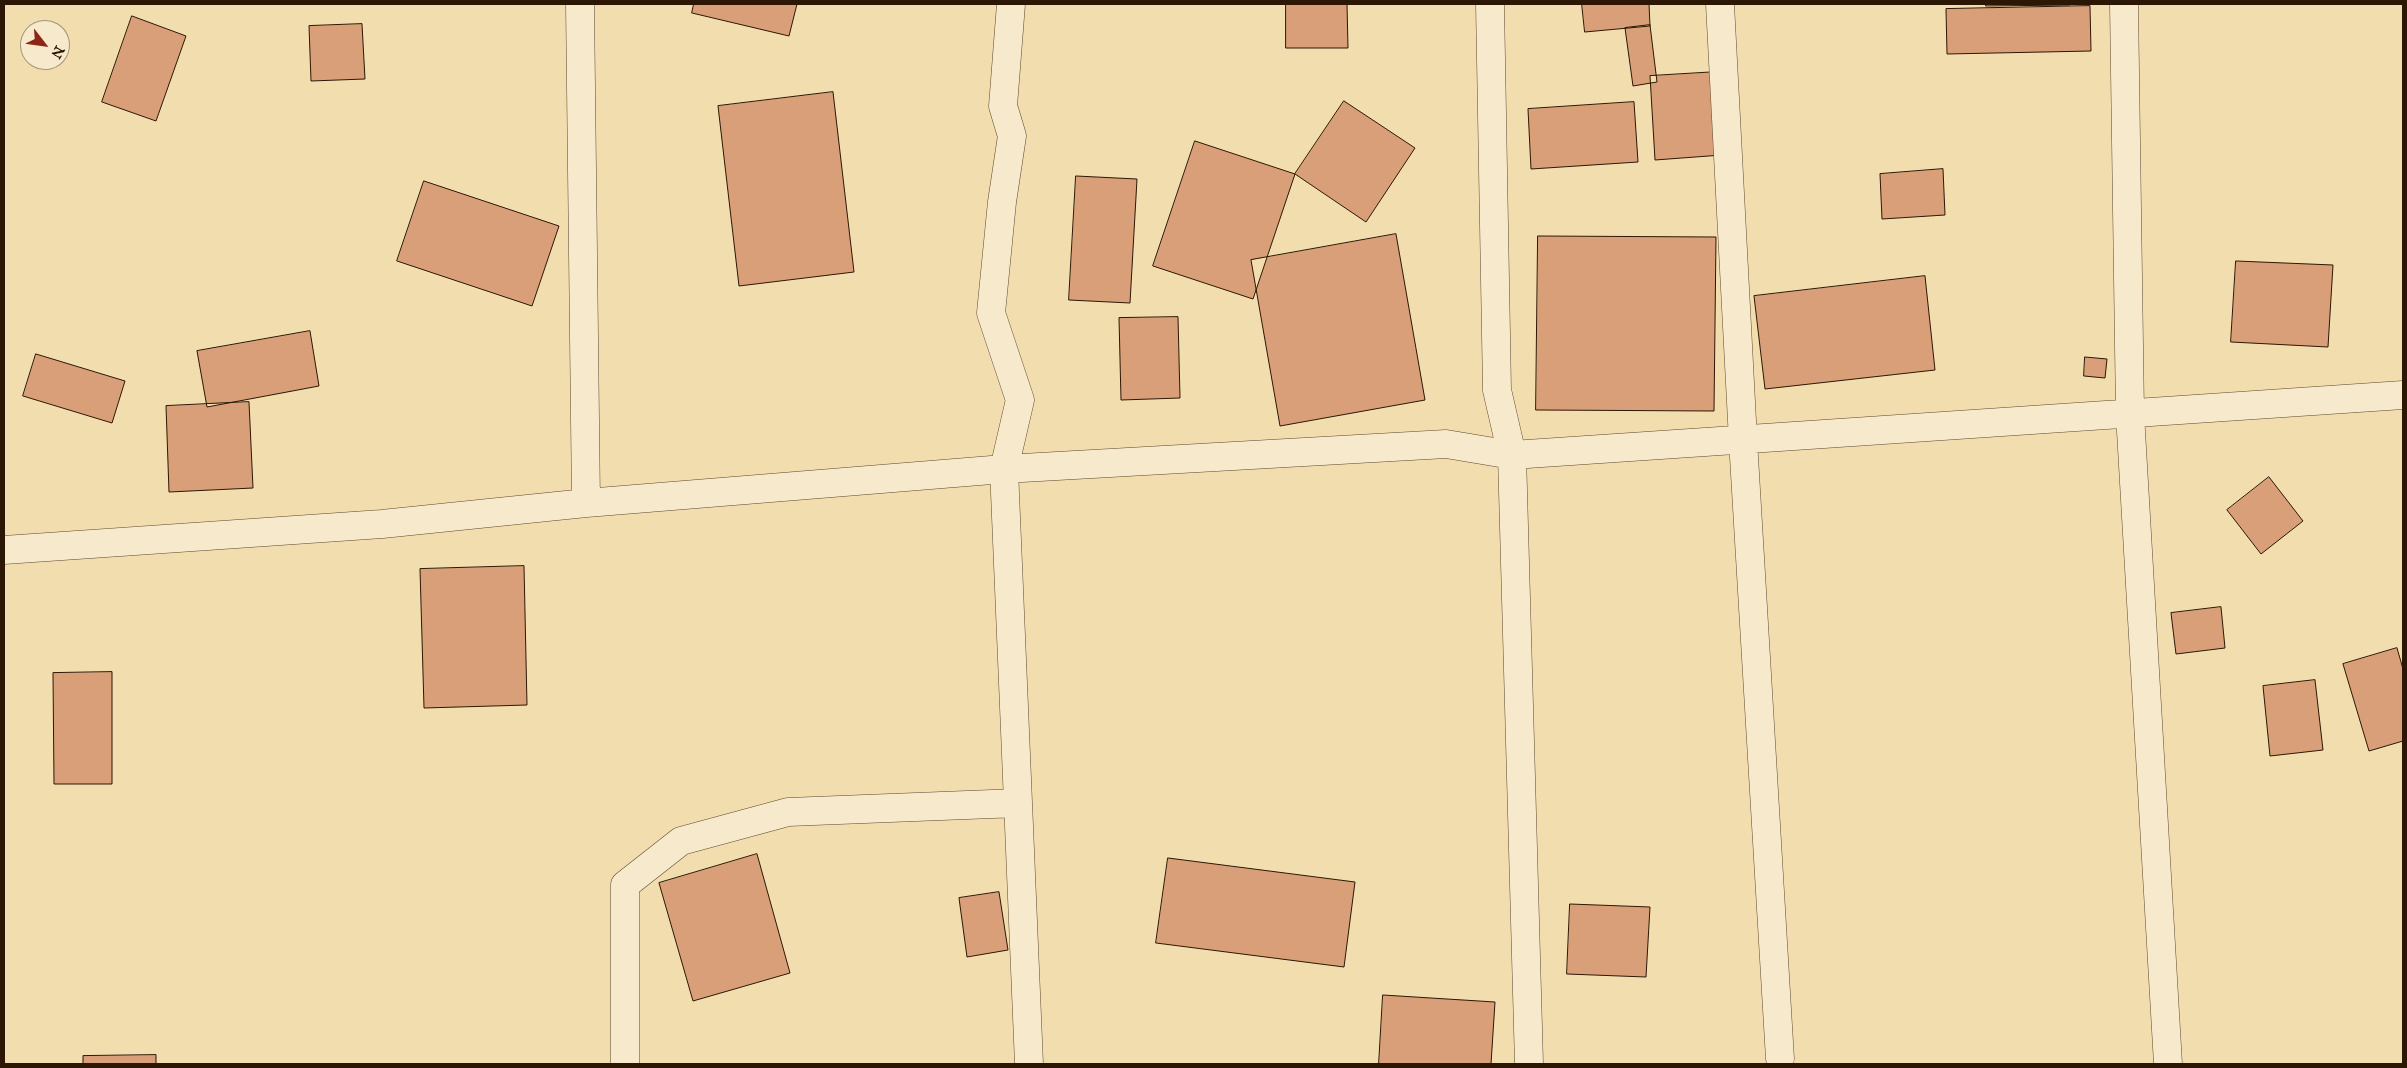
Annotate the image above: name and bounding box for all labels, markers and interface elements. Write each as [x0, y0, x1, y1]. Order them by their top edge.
north arrow [20, 20, 70, 70]
text: N [47, 43, 68, 62]

